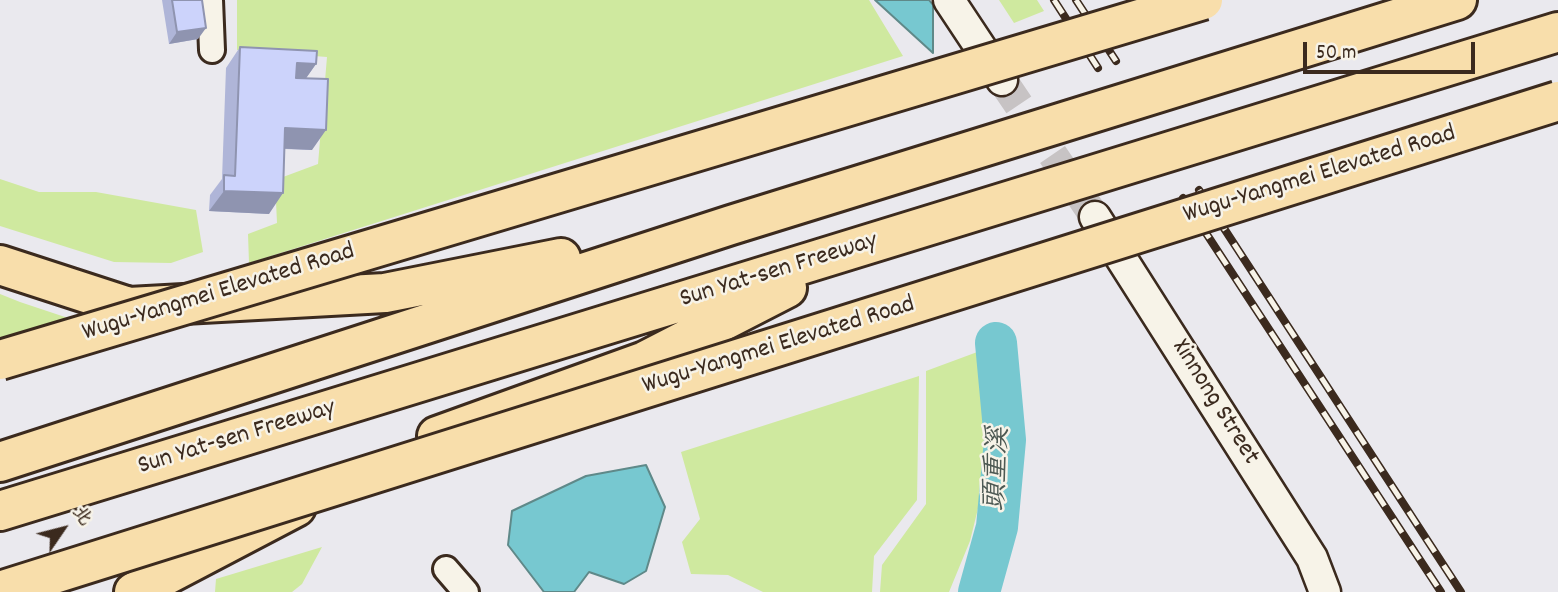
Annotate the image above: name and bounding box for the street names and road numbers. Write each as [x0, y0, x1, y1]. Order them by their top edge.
street label: Wugu-Yangmei Elevated Road [1180, 120, 1460, 232]
street label: Sun Yat-sen Freeway [677, 227, 881, 317]
street label: Wugu-Yangmei Elevated Road [79, 238, 359, 350]
street label: Wugu-Yangmei Elevated Road [639, 291, 919, 403]
street label: Xinnong Street [1163, 334, 1265, 472]
street label: Sun Yat-sen Freeway [135, 394, 339, 484]

